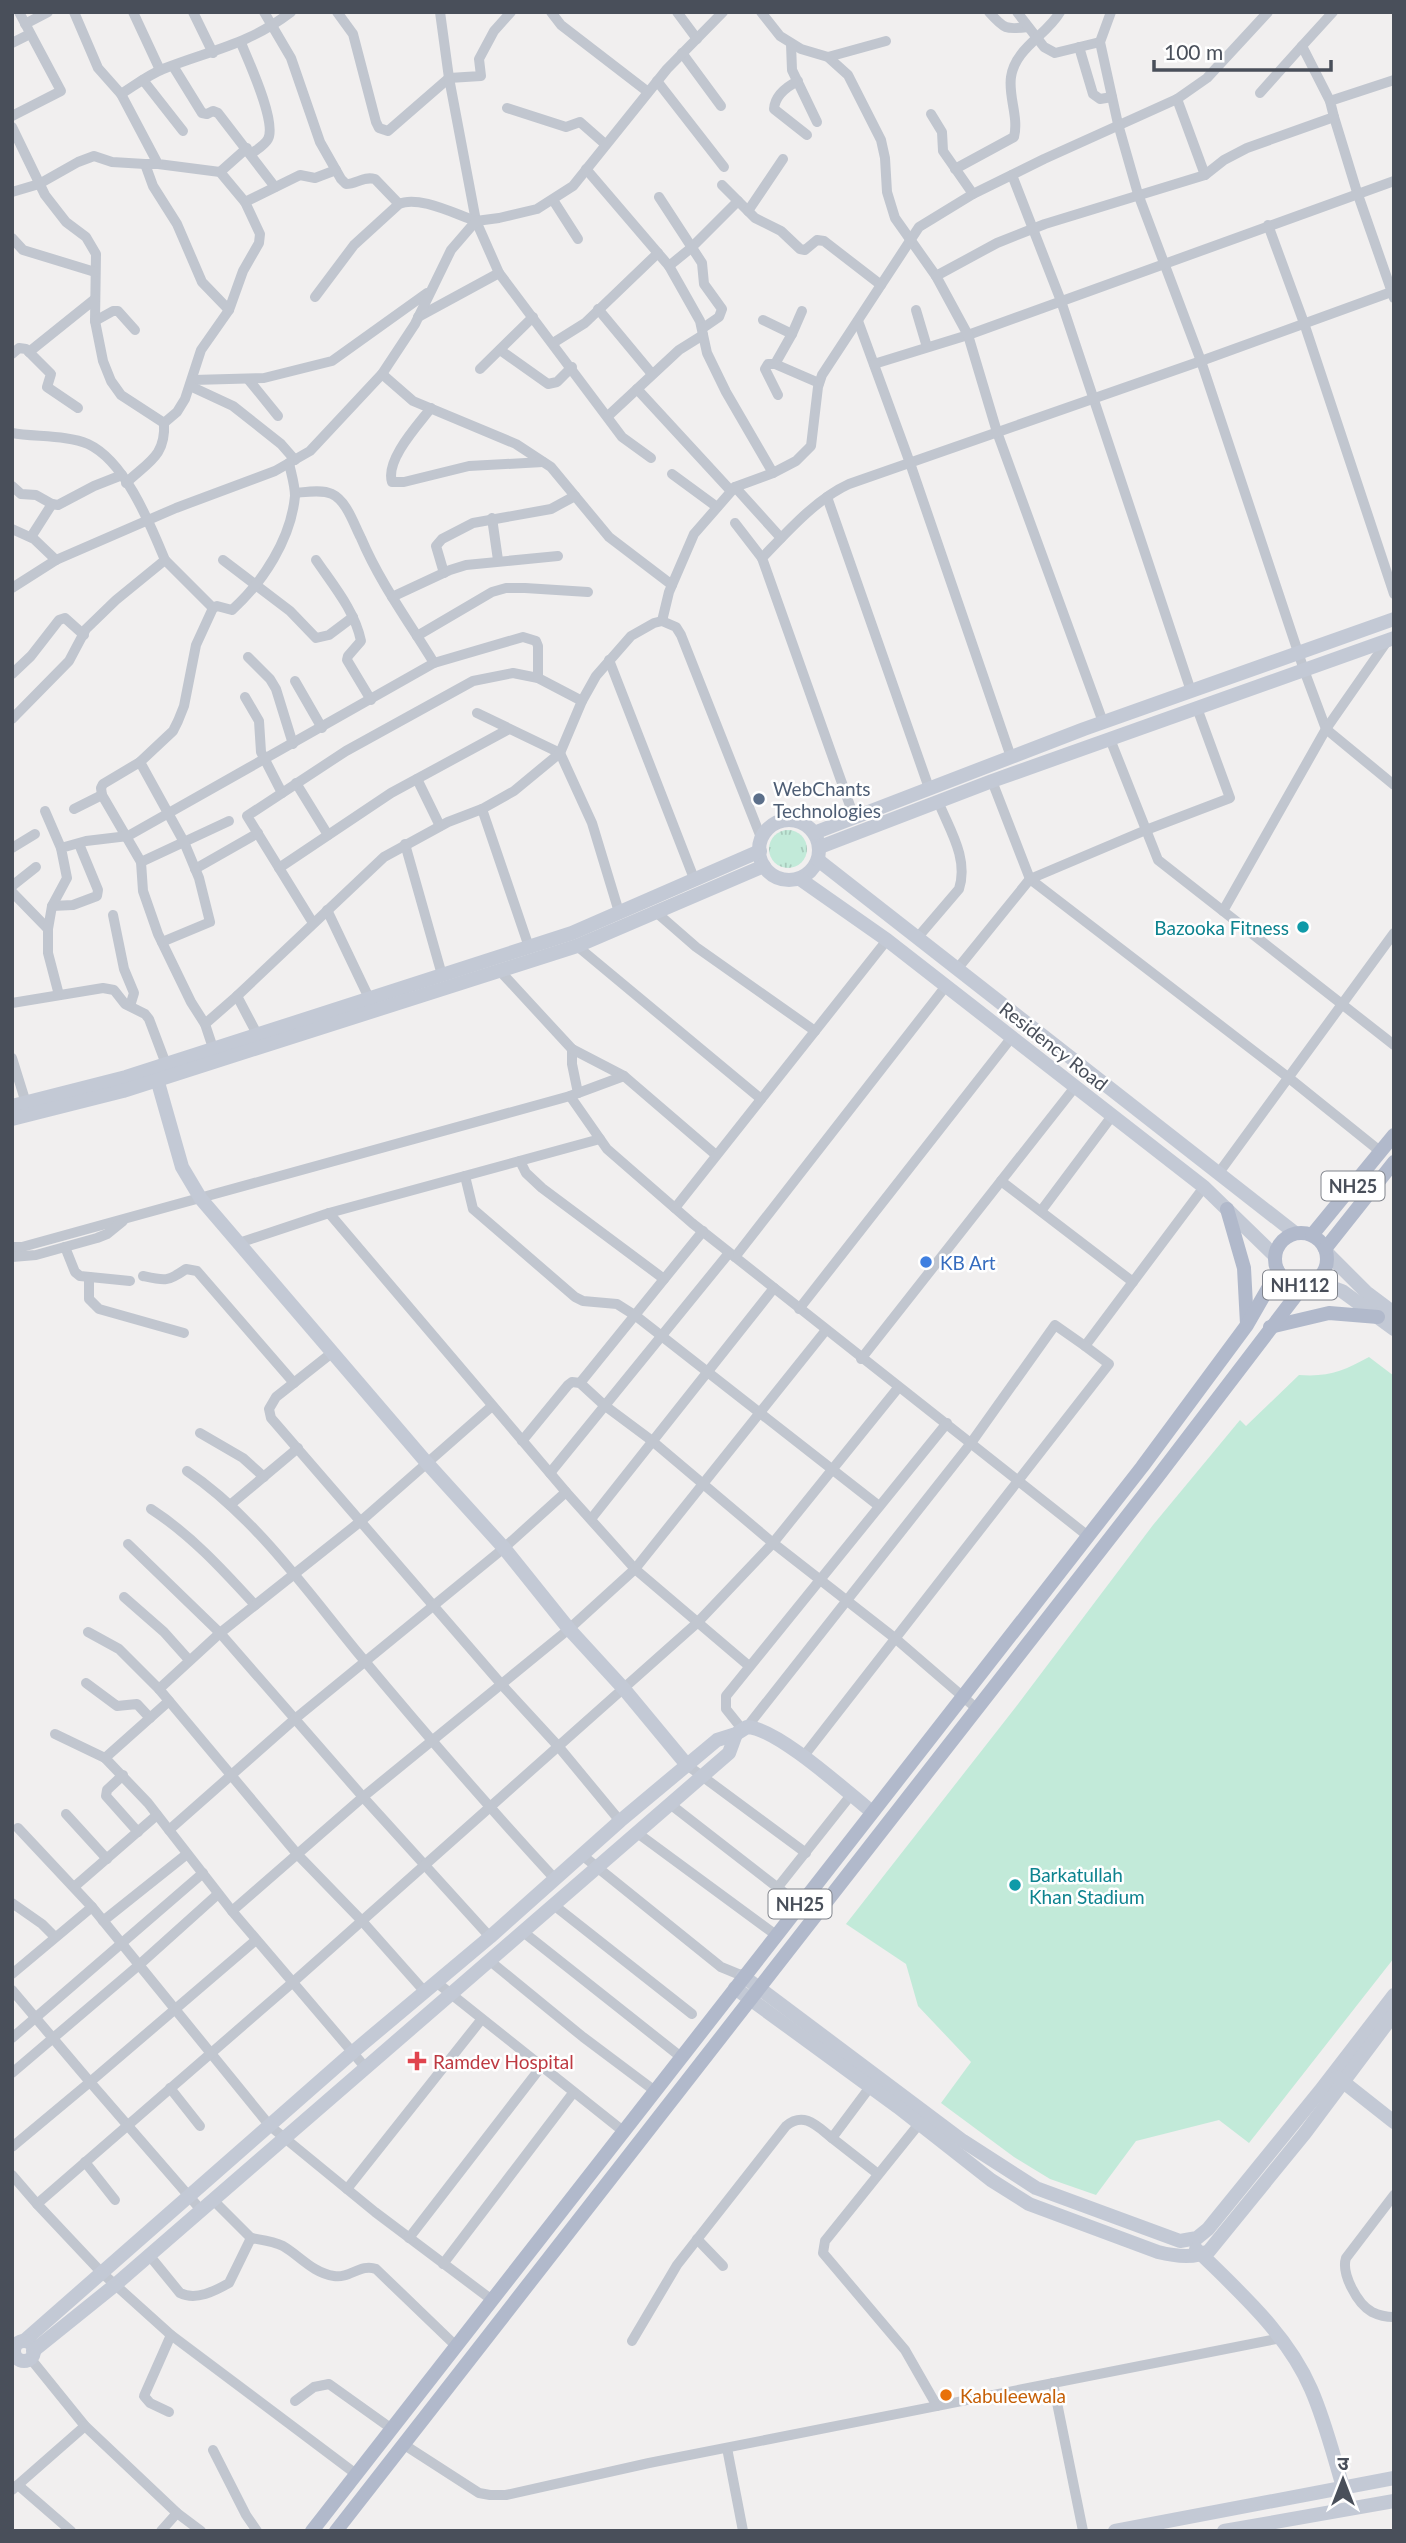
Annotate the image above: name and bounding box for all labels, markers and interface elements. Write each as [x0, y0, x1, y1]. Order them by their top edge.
scale bar [1154, 28, 1331, 72]
text: 100 m [1164, 39, 1223, 64]
place label: WebChants Technologies [773, 777, 881, 822]
marker: WebChants Technologies [751, 791, 767, 807]
place label: Bazooka Fitness [1154, 916, 1289, 939]
marker: Bazooka Fitness [1295, 919, 1311, 935]
street label: Residency Road [995, 997, 1113, 1095]
road number: NH25 [1322, 1171, 1384, 1200]
place label: KB Art [940, 1251, 996, 1274]
marker: KB Art [918, 1254, 934, 1270]
road number: NH112 [1263, 1270, 1337, 1300]
place label: Barkatullah Khan Stadium [1029, 1863, 1145, 1908]
marker: Barkatullah Khan Stadium [1007, 1877, 1023, 1893]
road number: NH25 [768, 1890, 832, 1918]
place label: Ramdev Hospital [433, 2050, 574, 2073]
marker: Ramdev Hospital [407, 2051, 427, 2071]
place label: Kabuleewala [960, 2384, 1066, 2407]
marker: Kabuleewala [938, 2387, 954, 2403]
north arrow [1308, 2445, 1378, 2515]
text: उ [1337, 2451, 1349, 2474]

